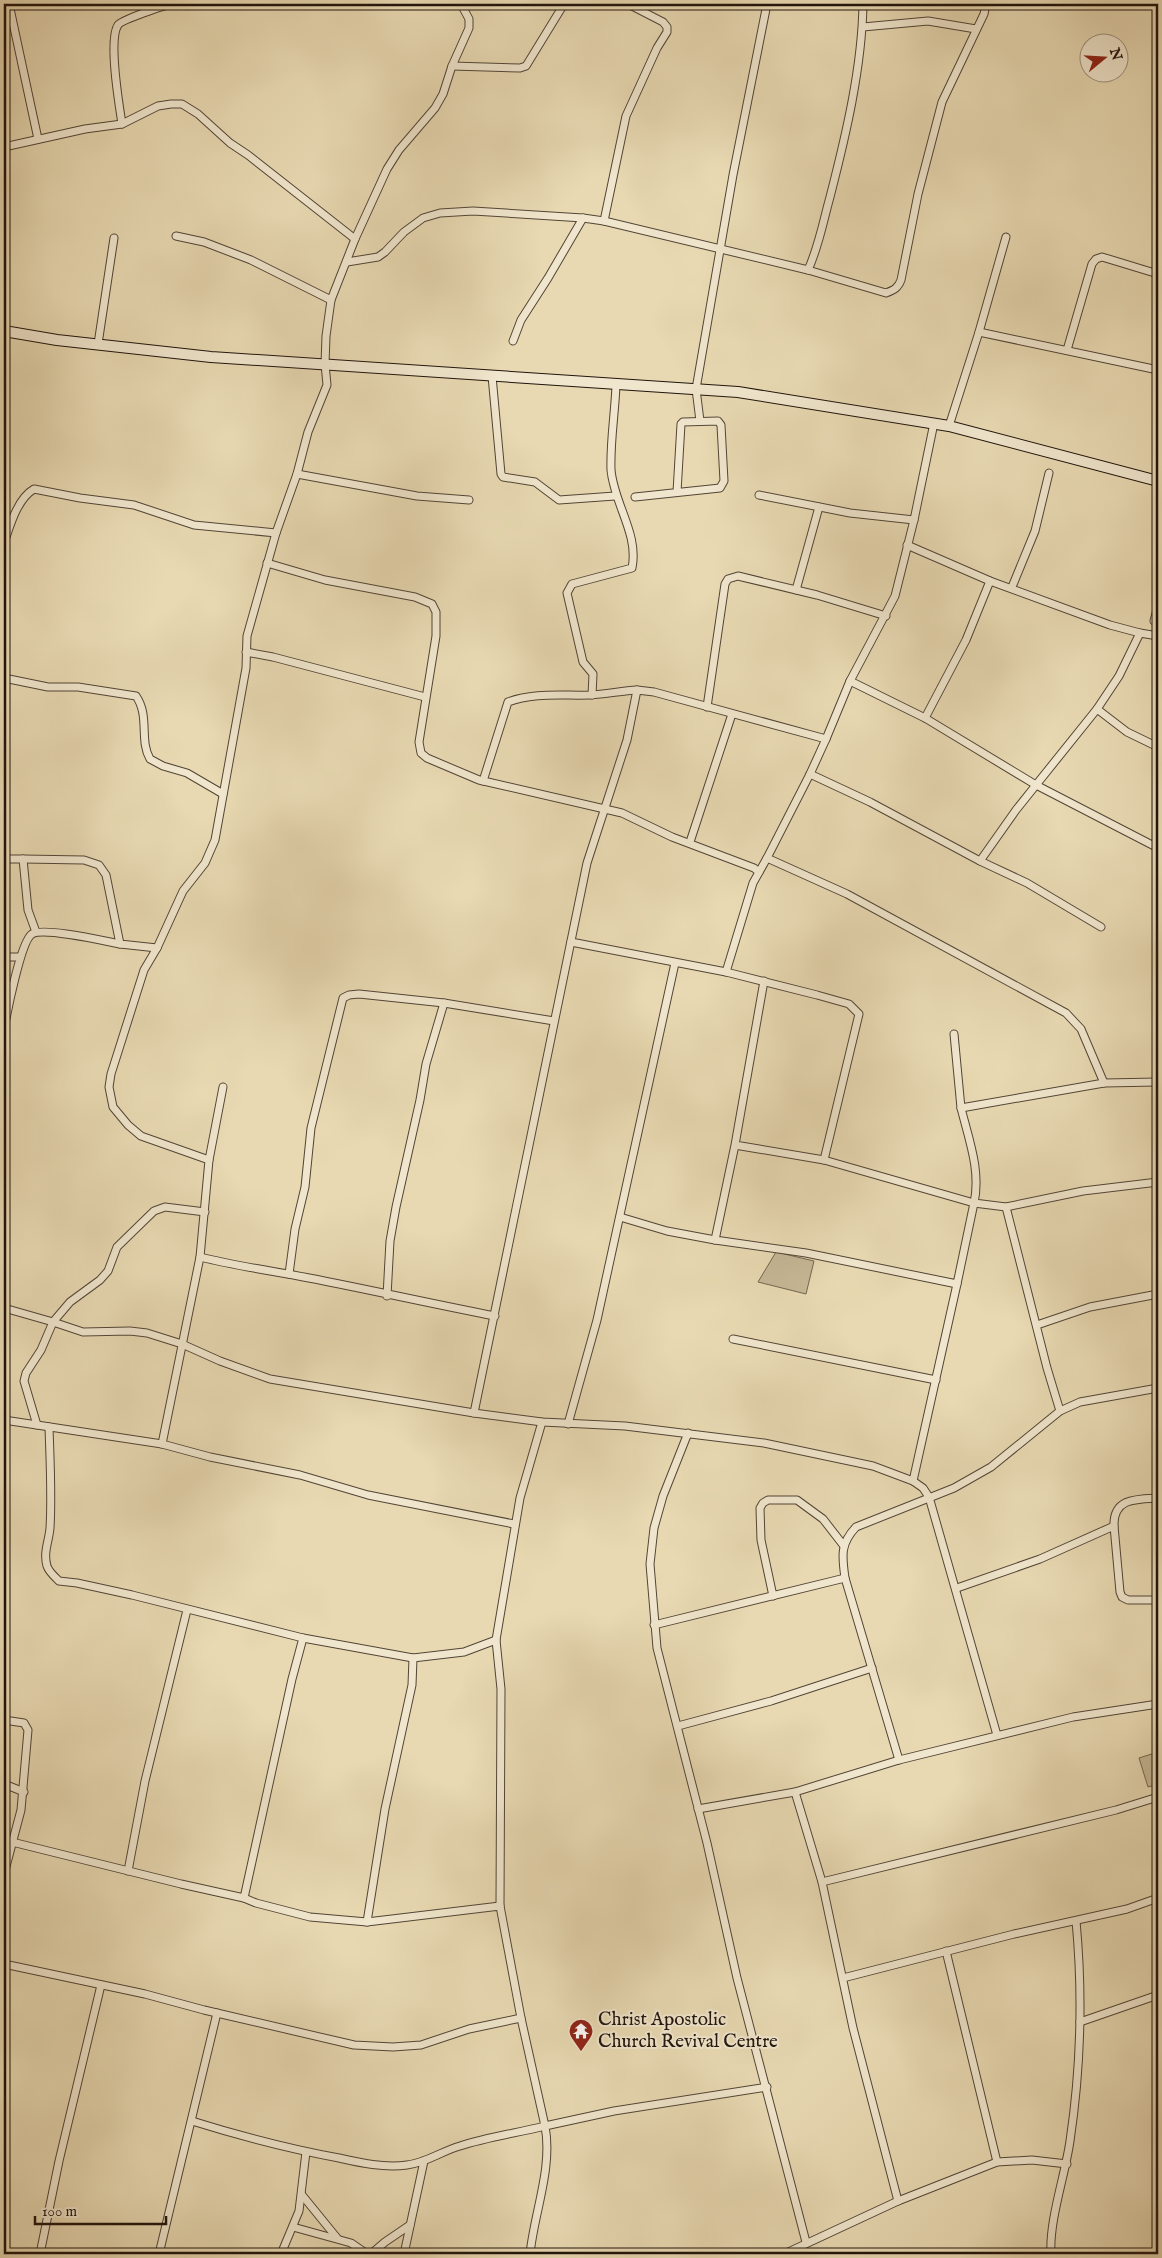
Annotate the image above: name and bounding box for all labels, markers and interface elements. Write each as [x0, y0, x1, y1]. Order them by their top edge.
north arrow [1080, 32, 1130, 82]
text: N [1105, 45, 1126, 63]
place label: Christ Apostolic Church Revival Centre [598, 2008, 778, 2054]
temple icon: Christ Apostolic Church Revival Centre [568, 2018, 594, 2052]
scale bar [35, 2193, 166, 2225]
text: 100 m [42, 2202, 78, 2221]

